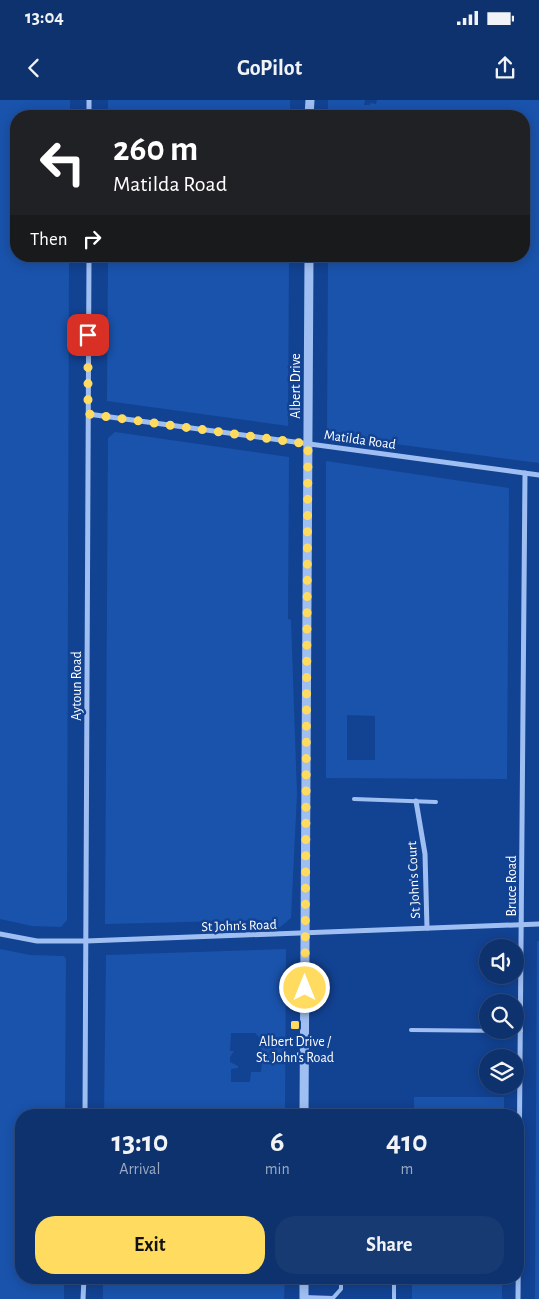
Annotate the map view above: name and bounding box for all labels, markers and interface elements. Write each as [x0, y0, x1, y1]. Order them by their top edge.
text: 13:04 [25, 8, 64, 27]
icon: back [20, 54, 48, 82]
icon: share [491, 54, 519, 82]
text: GoPilot [237, 57, 302, 79]
icon: left [30, 130, 95, 195]
text: 260 m [113, 132, 198, 167]
text: Matilda Road [113, 173, 227, 195]
icon: right [78, 225, 106, 253]
text: Then [30, 230, 68, 249]
pin [67, 314, 109, 356]
icon: arrive [74, 321, 102, 349]
street label: Albert Drive [289, 353, 303, 419]
street label: Matilda Road [323, 428, 397, 452]
street label: Aytoun Road [70, 651, 84, 721]
street label: St John's Court [405, 840, 423, 919]
street label: Bruce Road [505, 855, 519, 917]
street label: St John's Road [201, 918, 277, 934]
map controls [479, 939, 524, 1094]
button: sound [479, 939, 524, 984]
position arrow [278, 961, 330, 1013]
button: search [479, 994, 524, 1039]
marker: Albert Drive / St. John's Road [289, 1019, 301, 1031]
place label: Albert Drive / St. John's Road [256, 1035, 334, 1065]
button: layers [479, 1049, 524, 1094]
text: 13:10 [111, 1127, 168, 1157]
text: 6 [270, 1127, 285, 1157]
text: 410 [386, 1127, 428, 1157]
text: Arrival [119, 1161, 160, 1177]
text: min [265, 1161, 290, 1177]
text: m [400, 1161, 413, 1177]
button: Exit [35, 1216, 265, 1274]
button: Share [275, 1216, 504, 1274]

